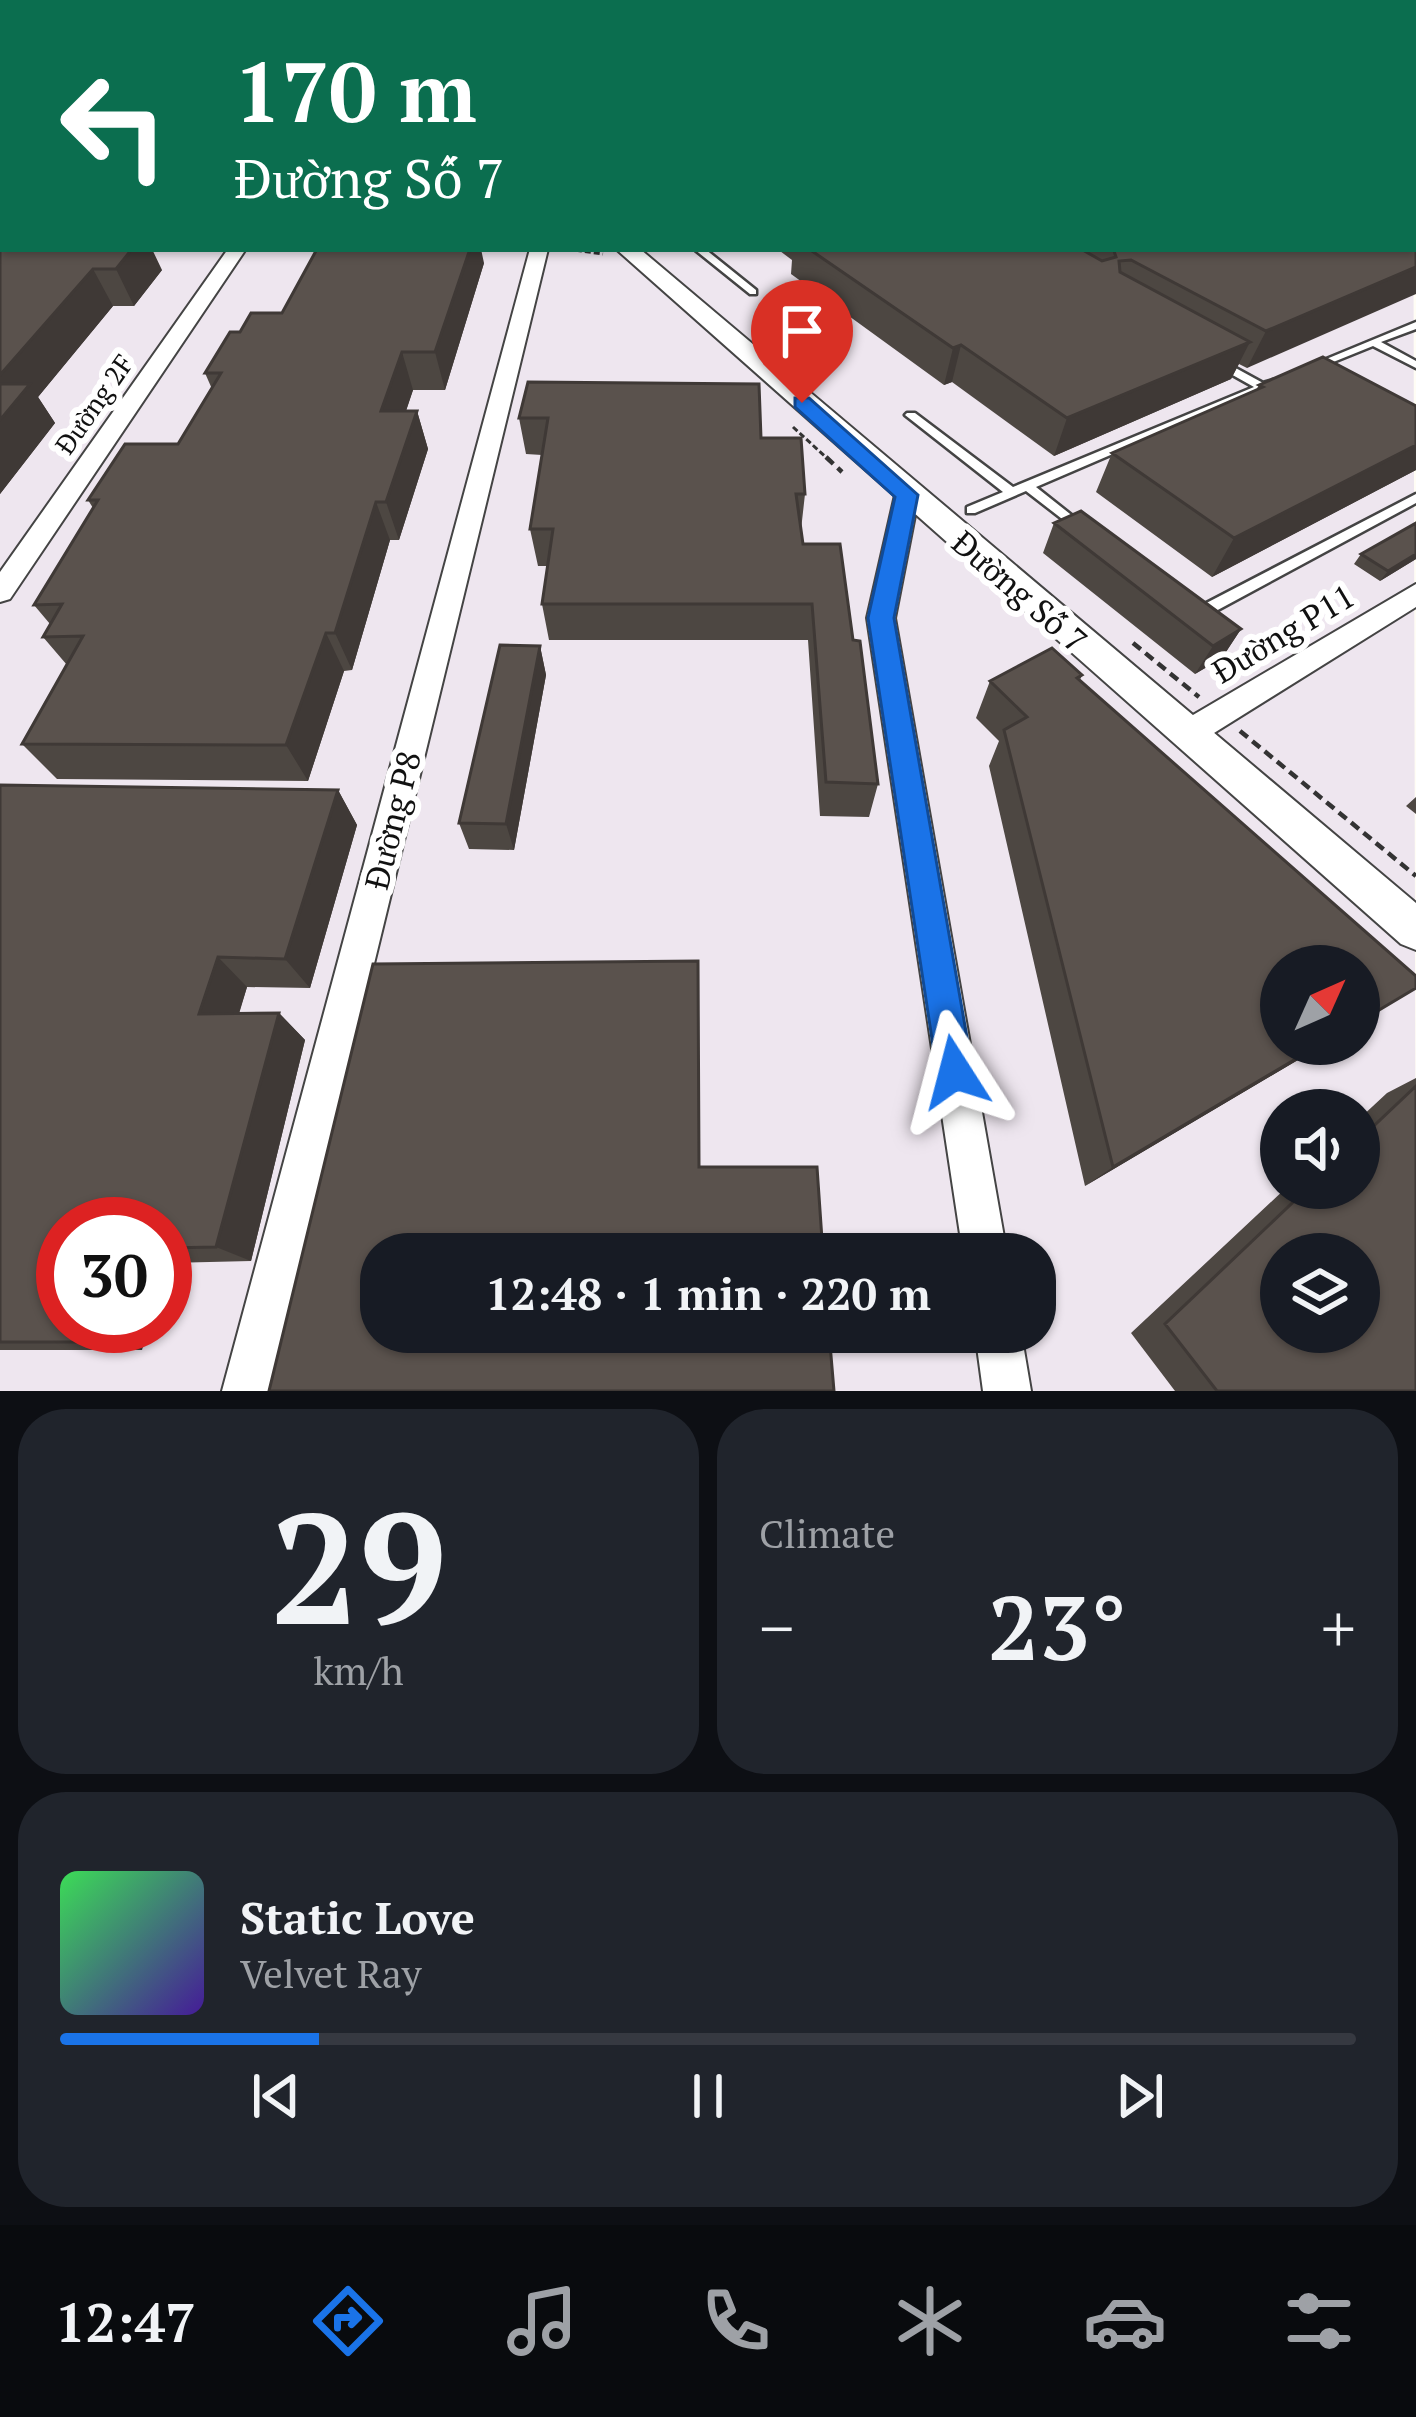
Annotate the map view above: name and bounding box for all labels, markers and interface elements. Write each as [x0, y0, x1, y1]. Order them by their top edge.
text: 170 m [234, 35, 477, 146]
icon: left [36, 48, 192, 204]
text: Đường Số 7 [234, 142, 504, 213]
pin [751, 280, 853, 403]
icon: arrive [769, 298, 835, 364]
street label: Đường 2F [47, 347, 141, 461]
street label: Đường Số 7 [944, 521, 1096, 661]
street label: Đường P11 [1204, 574, 1362, 692]
street label: Đường P8 [354, 746, 430, 894]
north arrow [1260, 945, 1380, 1065]
map controls [1260, 945, 1380, 1353]
position arrow [892, 1009, 1018, 1135]
button: sound [1260, 1089, 1380, 1209]
speed limit sign: 30 [36, 1197, 192, 1353]
button: layers [1260, 1233, 1380, 1353]
text: 12:48 · 1 min · 220 m [485, 1263, 931, 1323]
text: 29 [270, 1462, 447, 1669]
text: Climate [759, 1507, 895, 1559]
text: 23° [988, 1566, 1127, 1686]
text: − [759, 1583, 794, 1671]
text: + [1321, 1583, 1356, 1671]
text: km/h [313, 1644, 404, 1696]
text: Static Love [240, 1887, 475, 1947]
text: Velvet Ray [240, 1947, 421, 1999]
icon: previous [243, 2063, 309, 2129]
icon: pause [675, 2063, 741, 2129]
icon: next [1107, 2063, 1173, 2129]
icon: directions [306, 2279, 390, 2363]
icon: music [500, 2279, 584, 2363]
icon: phone [694, 2279, 778, 2363]
icon: climate [888, 2279, 972, 2363]
icon: car [1083, 2279, 1167, 2363]
icon: filters [1277, 2279, 1361, 2363]
text: 12:47 [55, 2286, 196, 2357]

